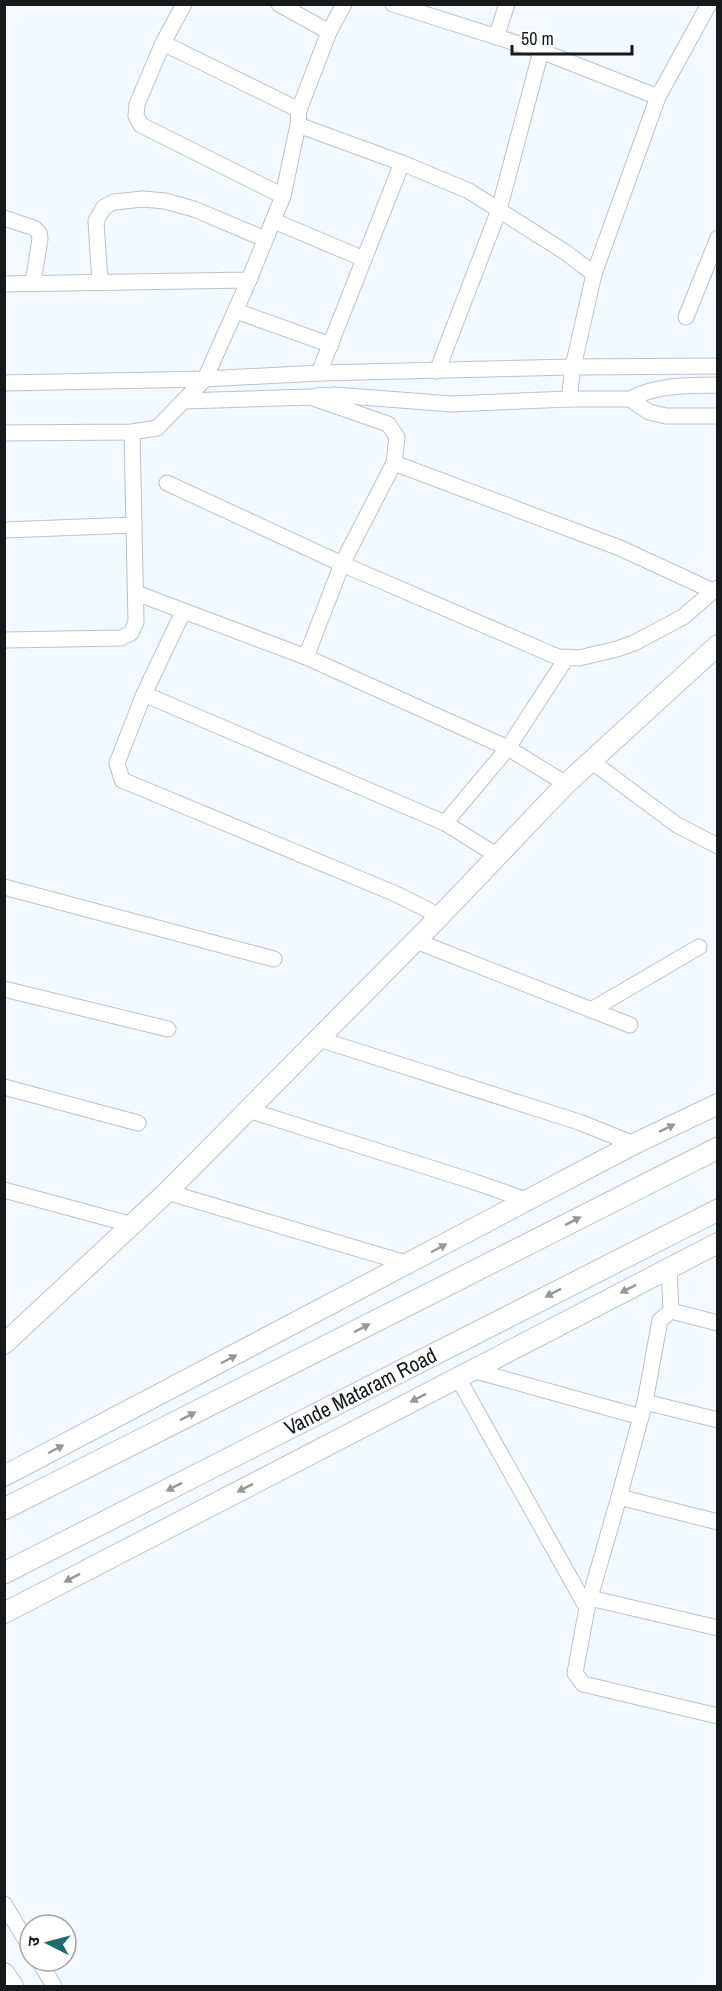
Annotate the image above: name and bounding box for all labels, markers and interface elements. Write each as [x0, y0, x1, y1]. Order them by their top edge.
scale bar [512, 18, 632, 56]
text: 50 m [521, 26, 554, 51]
one-way arrow [659, 1124, 676, 1133]
one-way arrow [565, 1216, 582, 1226]
one-way arrow [430, 1243, 447, 1253]
one-way arrow [620, 1284, 637, 1294]
one-way arrow [544, 1288, 562, 1298]
one-way arrow [354, 1323, 371, 1333]
street label: Vande Mataram Road [279, 1340, 441, 1442]
one-way arrow [220, 1354, 238, 1364]
one-way arrow [409, 1393, 426, 1403]
one-way arrow [180, 1411, 197, 1421]
one-way arrow [48, 1444, 65, 1454]
one-way arrow [165, 1482, 182, 1492]
one-way arrow [236, 1483, 253, 1493]
one-way arrow [63, 1573, 80, 1583]
north arrow [18, 1913, 78, 1973]
text: उ [22, 1935, 45, 1947]

